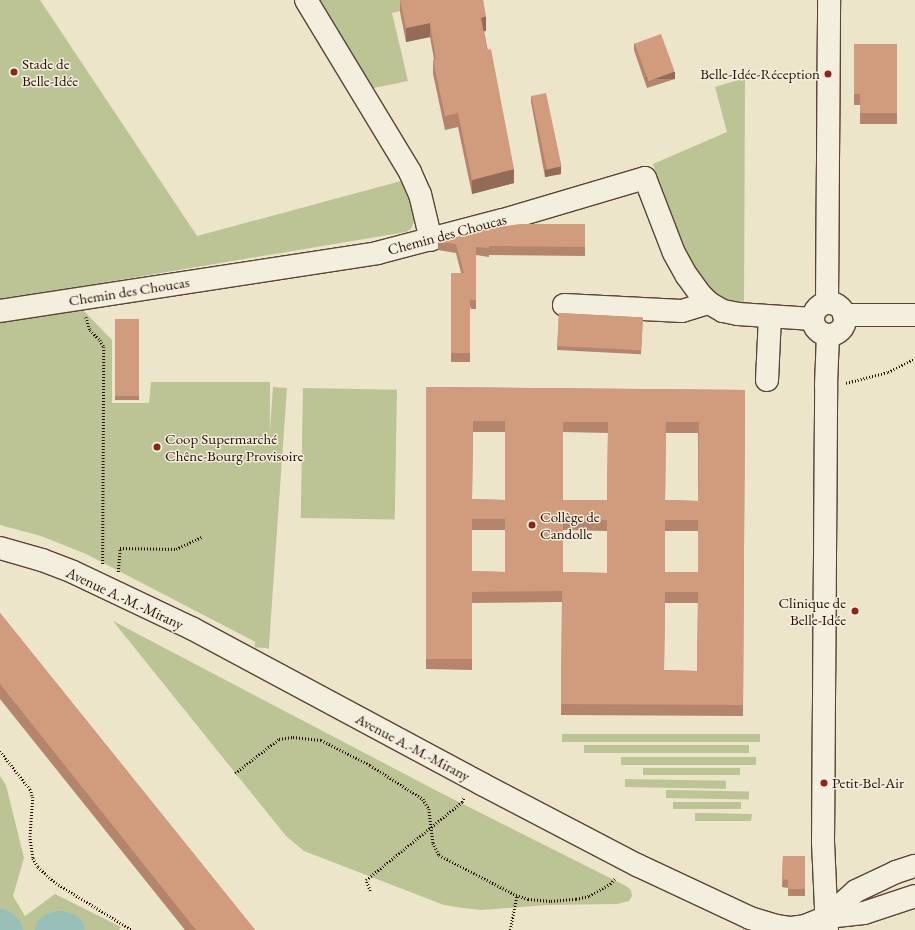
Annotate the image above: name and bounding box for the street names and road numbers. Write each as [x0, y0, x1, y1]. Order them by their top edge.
street label: Chemin des Choucas [386, 209, 508, 259]
street label: Chemin des Choucas [67, 273, 191, 309]
street label: Avenue A.-M.-Mirany [64, 563, 186, 633]
street label: Avenue A.-M.-Mirany [353, 709, 473, 785]

